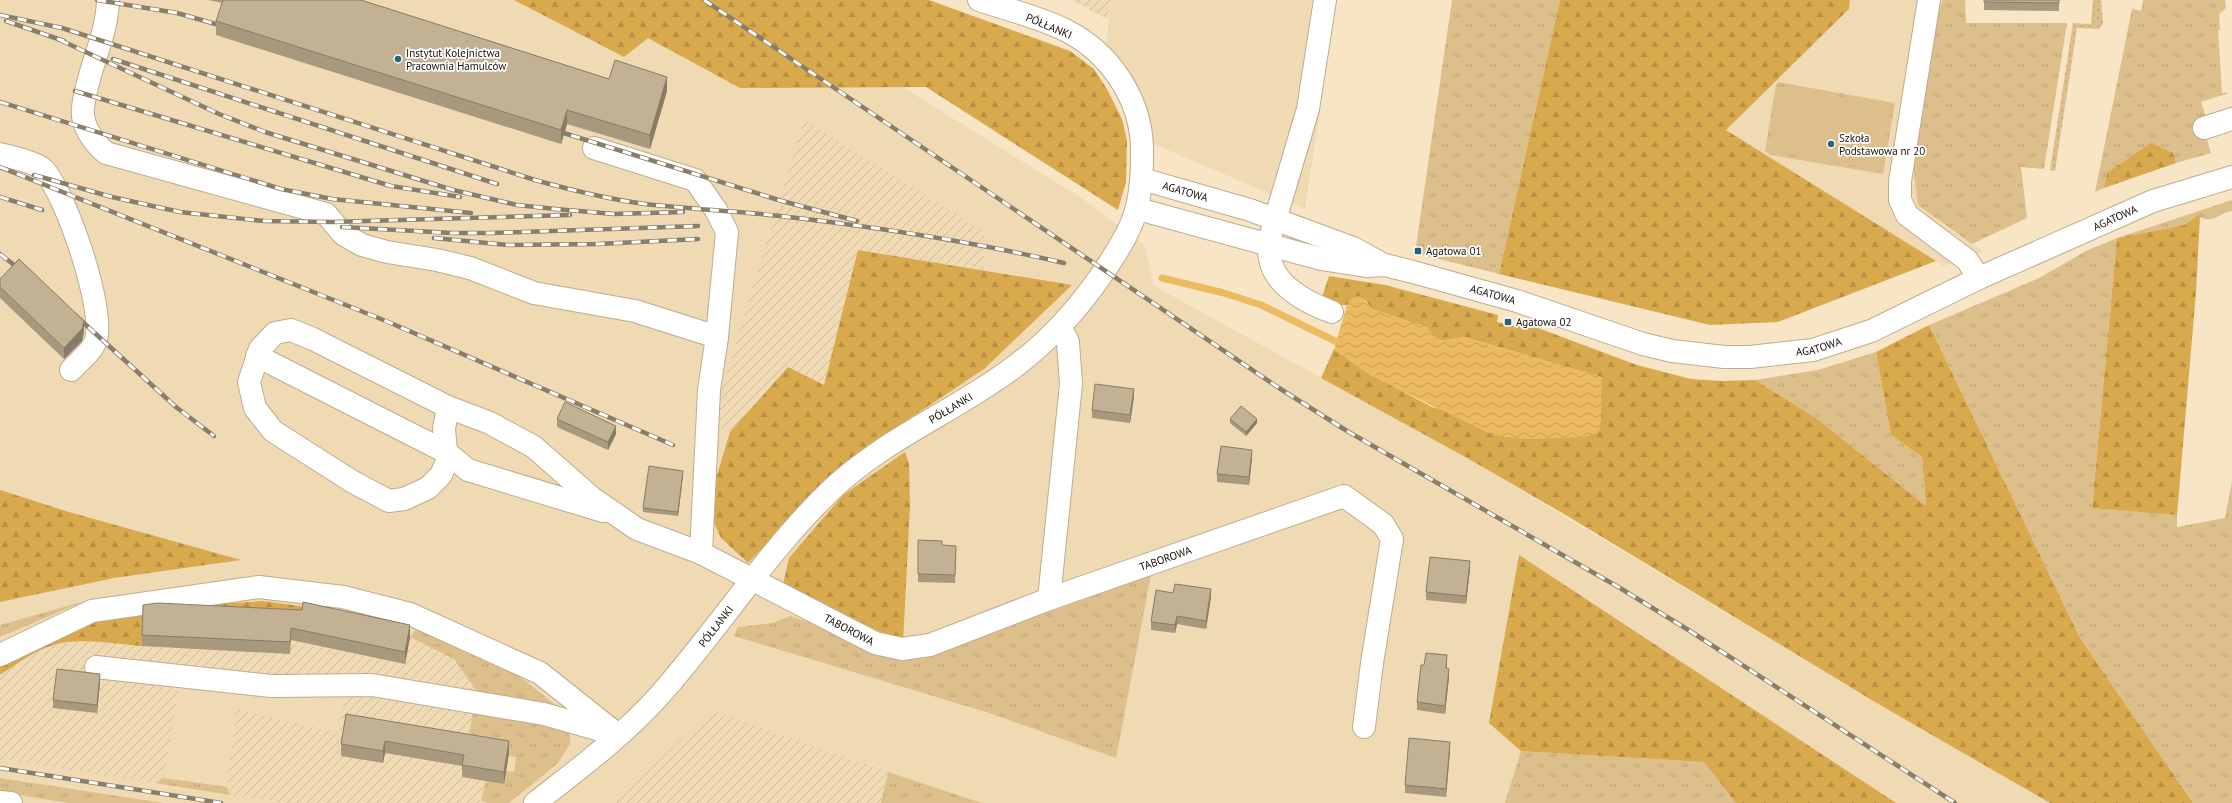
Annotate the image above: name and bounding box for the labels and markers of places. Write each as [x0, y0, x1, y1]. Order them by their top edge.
place label: Instytut Kolejnictwa Pracownia Hamulców [406, 46, 506, 73]
marker: Instytut Kolejnictwa Pracownia Hamulców [393, 54, 403, 64]
place label: Szkoła Podstawowa nr 20 [1839, 131, 1925, 158]
marker: Szkoła Podstawowa nr 20 [1826, 139, 1836, 149]
place label: Agatowa 01 [1426, 244, 1482, 258]
marker: Agatowa 01 [1413, 246, 1423, 256]
place label: Agatowa 02 [1516, 315, 1572, 329]
marker: Agatowa 02 [1503, 317, 1513, 327]

